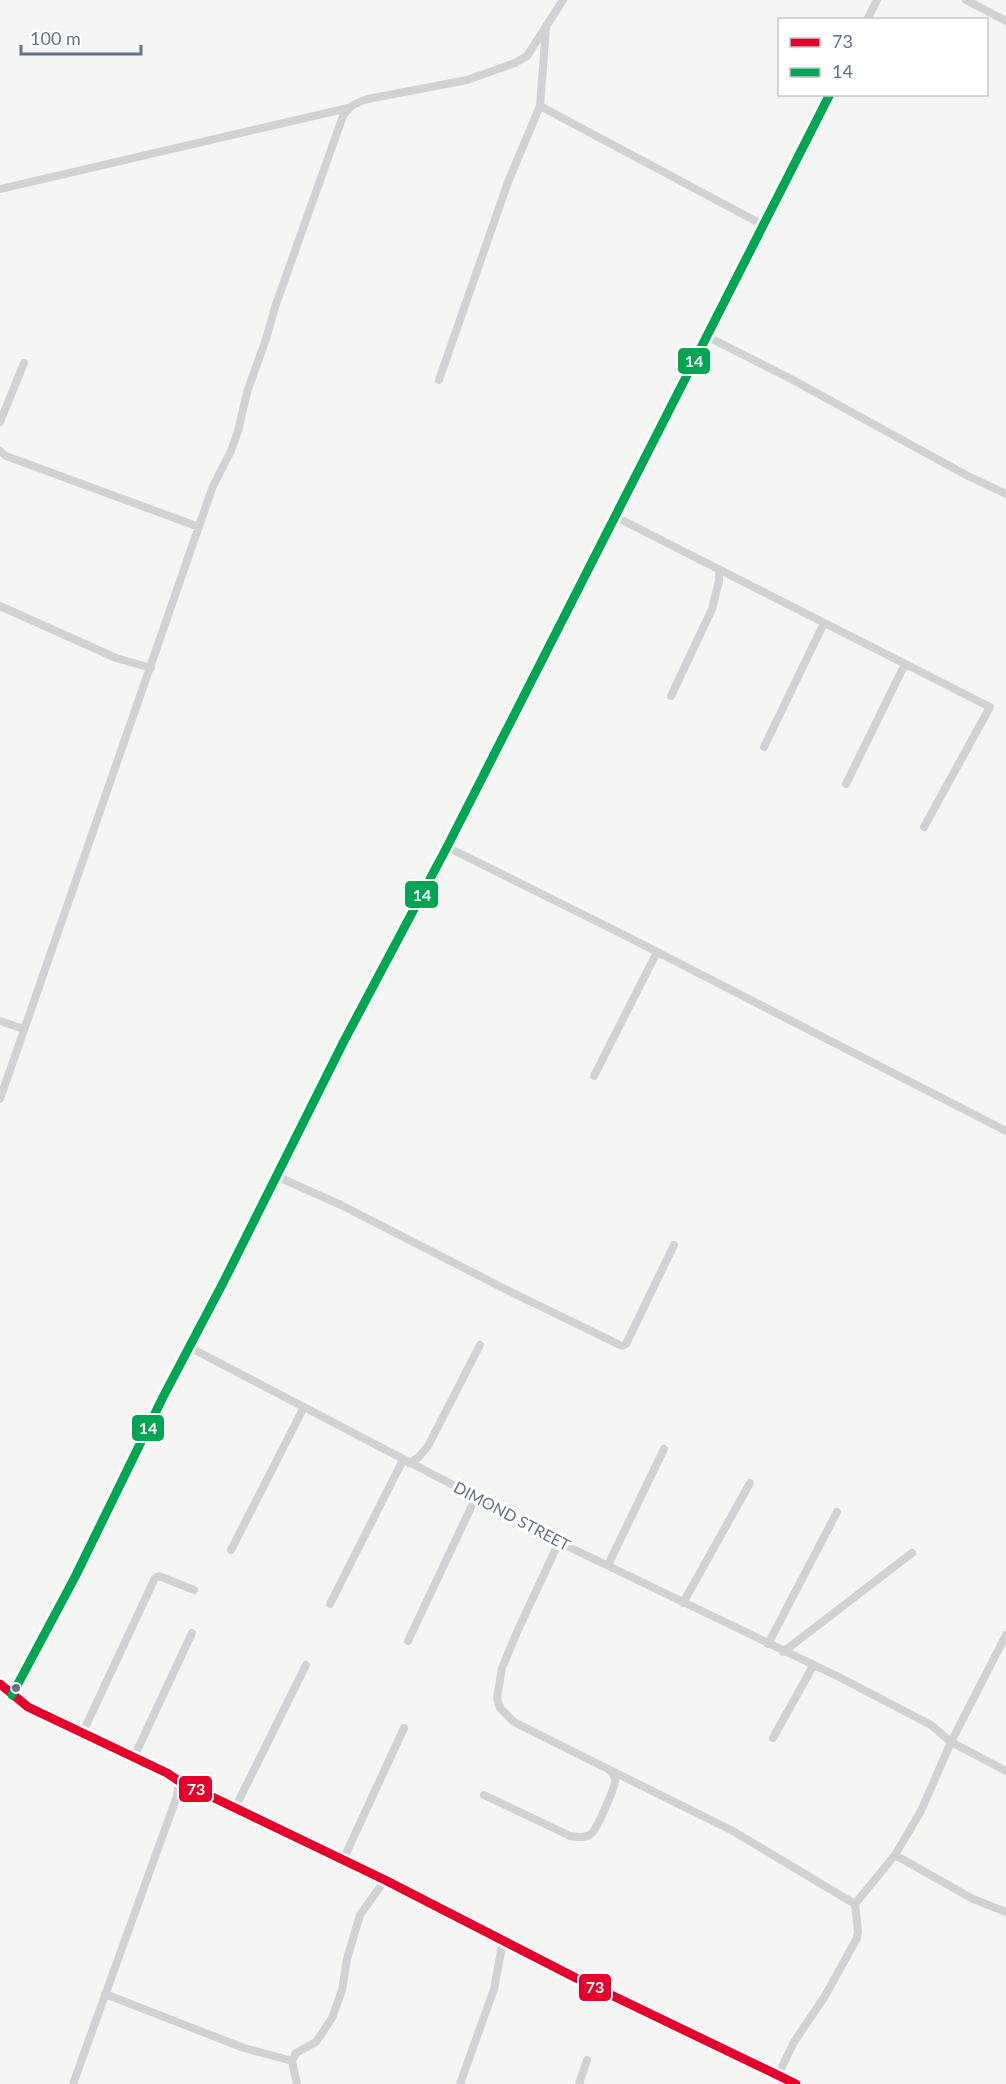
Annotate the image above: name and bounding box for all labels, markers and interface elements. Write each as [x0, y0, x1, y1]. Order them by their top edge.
scale bar [21, 18, 141, 56]
legend [778, 18, 988, 96]
text: 100 m [30, 27, 81, 49]
text: 73 [832, 30, 853, 52]
text: 14 [832, 60, 853, 82]
line badge: 14 [677, 347, 711, 375]
text: 14 [685, 351, 703, 370]
line badge: 14 [404, 880, 439, 909]
text: 14 [413, 885, 431, 904]
line badge: 14 [131, 1414, 165, 1442]
text: 14 [139, 1418, 157, 1437]
street label: DIMOND STREET [451, 1477, 574, 1554]
unlabelled marker [10, 1682, 22, 1694]
line badge: 73 [178, 1775, 213, 1803]
text: 73 [187, 1779, 205, 1798]
line badge: 73 [578, 1973, 612, 2002]
text: 73 [586, 1977, 604, 1996]

